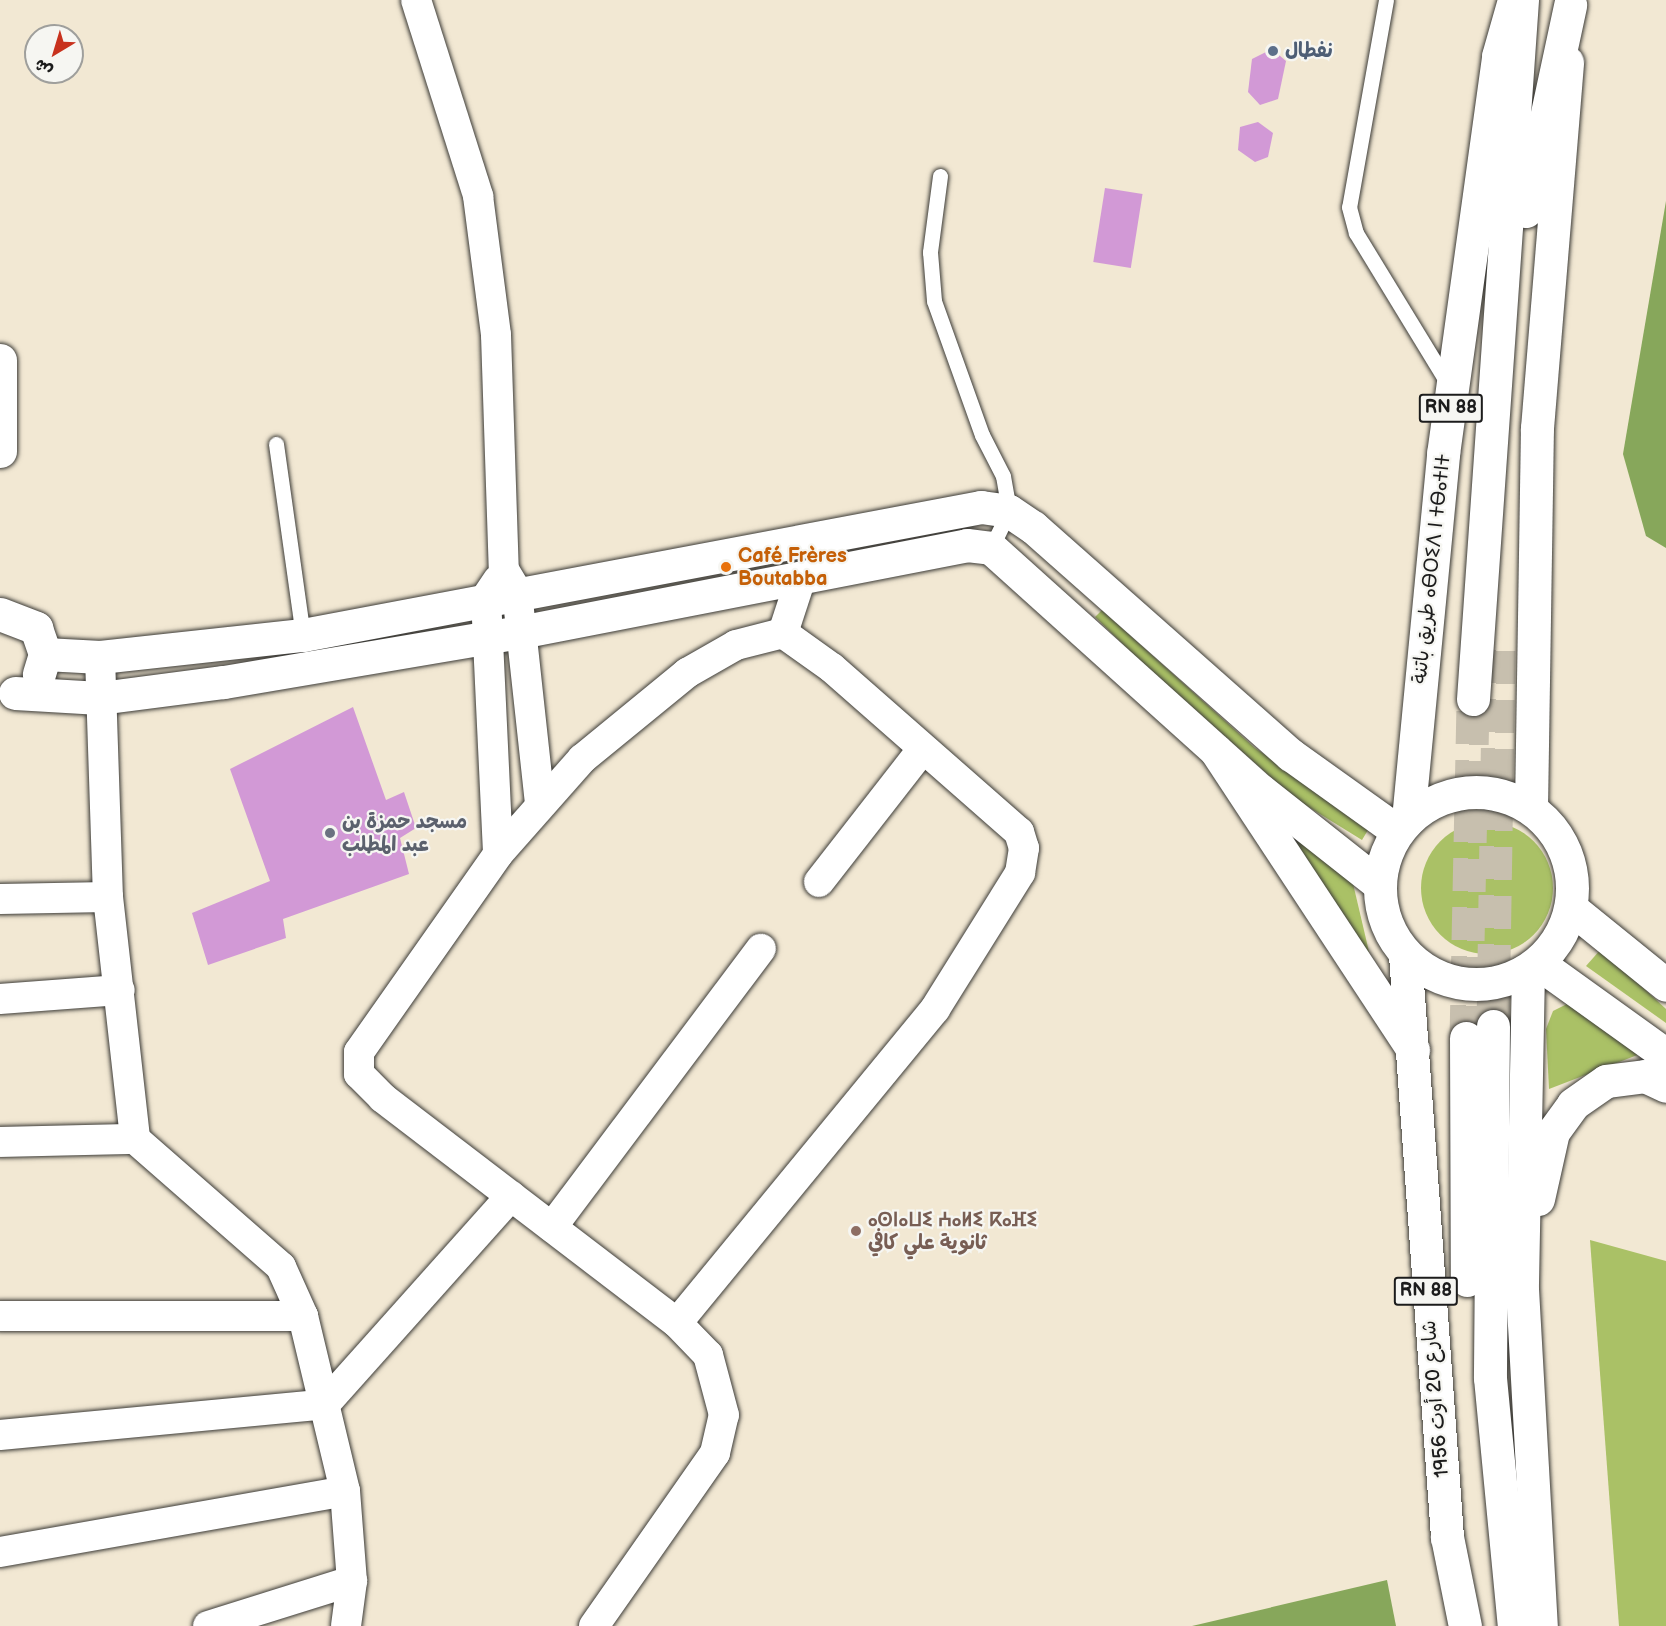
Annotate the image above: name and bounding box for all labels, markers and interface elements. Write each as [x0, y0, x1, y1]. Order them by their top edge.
north arrow [24, 24, 84, 84]
place label: نفطال [1285, 39, 1333, 63]
marker: نفطال [1266, 44, 1280, 58]
text: ش [31, 54, 57, 80]
road number: RN 88 [1418, 393, 1484, 423]
street label: طريق باتنة ⴰⴱⵔⵉⴷ ⵏ ⵜⴱⴰⵜⵏⵜ [1408, 453, 1456, 685]
place label: Café Frères Boutabba [738, 544, 847, 591]
marker: Café Frères Boutabba [719, 560, 733, 574]
place label: مسجد حمزة بن عبد المطلب [342, 810, 467, 857]
marker: مسجد حمزة بن عبد المطلب [323, 826, 337, 840]
place label: ⴰⵙⵏⴰⵡⵉ ⵄⴰⵍⵉ ⴽⴰⴼⵉ ثانوية علي كافي [868, 1208, 1037, 1255]
marker: ⴰⵙⵏⴰⵡⵉ ⵄⴰⵍⵉ ⴽⴰⴼⵉ ثانوية علي كافي [849, 1224, 863, 1238]
road number: RN 88 [1393, 1276, 1459, 1306]
street label: شارع 20 أوت 1956 [1417, 1319, 1455, 1479]

